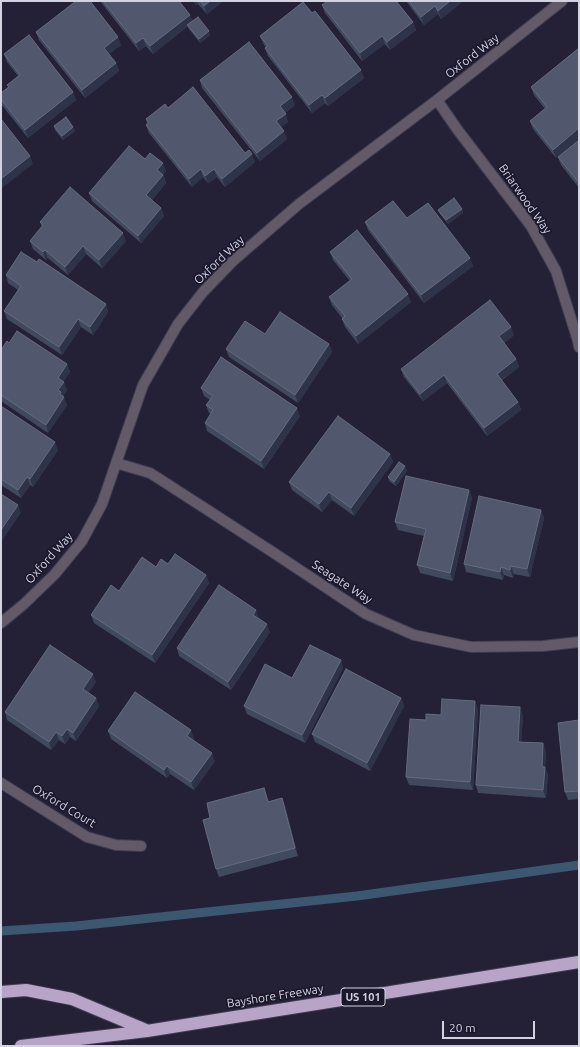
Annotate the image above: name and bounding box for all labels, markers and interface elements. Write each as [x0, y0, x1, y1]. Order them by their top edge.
street label: Oxford Way [442, 31, 502, 81]
street label: Briarwood Way [496, 161, 554, 237]
street label: Oxford Way [191, 233, 247, 287]
street label: Oxford Way [22, 529, 76, 587]
street label: Seagate Way [309, 557, 375, 607]
street label: Oxford Court [30, 781, 98, 831]
street label: Bayshore Freeway [226, 981, 324, 1011]
road number: US 101 [341, 988, 385, 1006]
scale bar [444, 1013, 537, 1039]
text: 20 m [449, 1021, 476, 1034]

